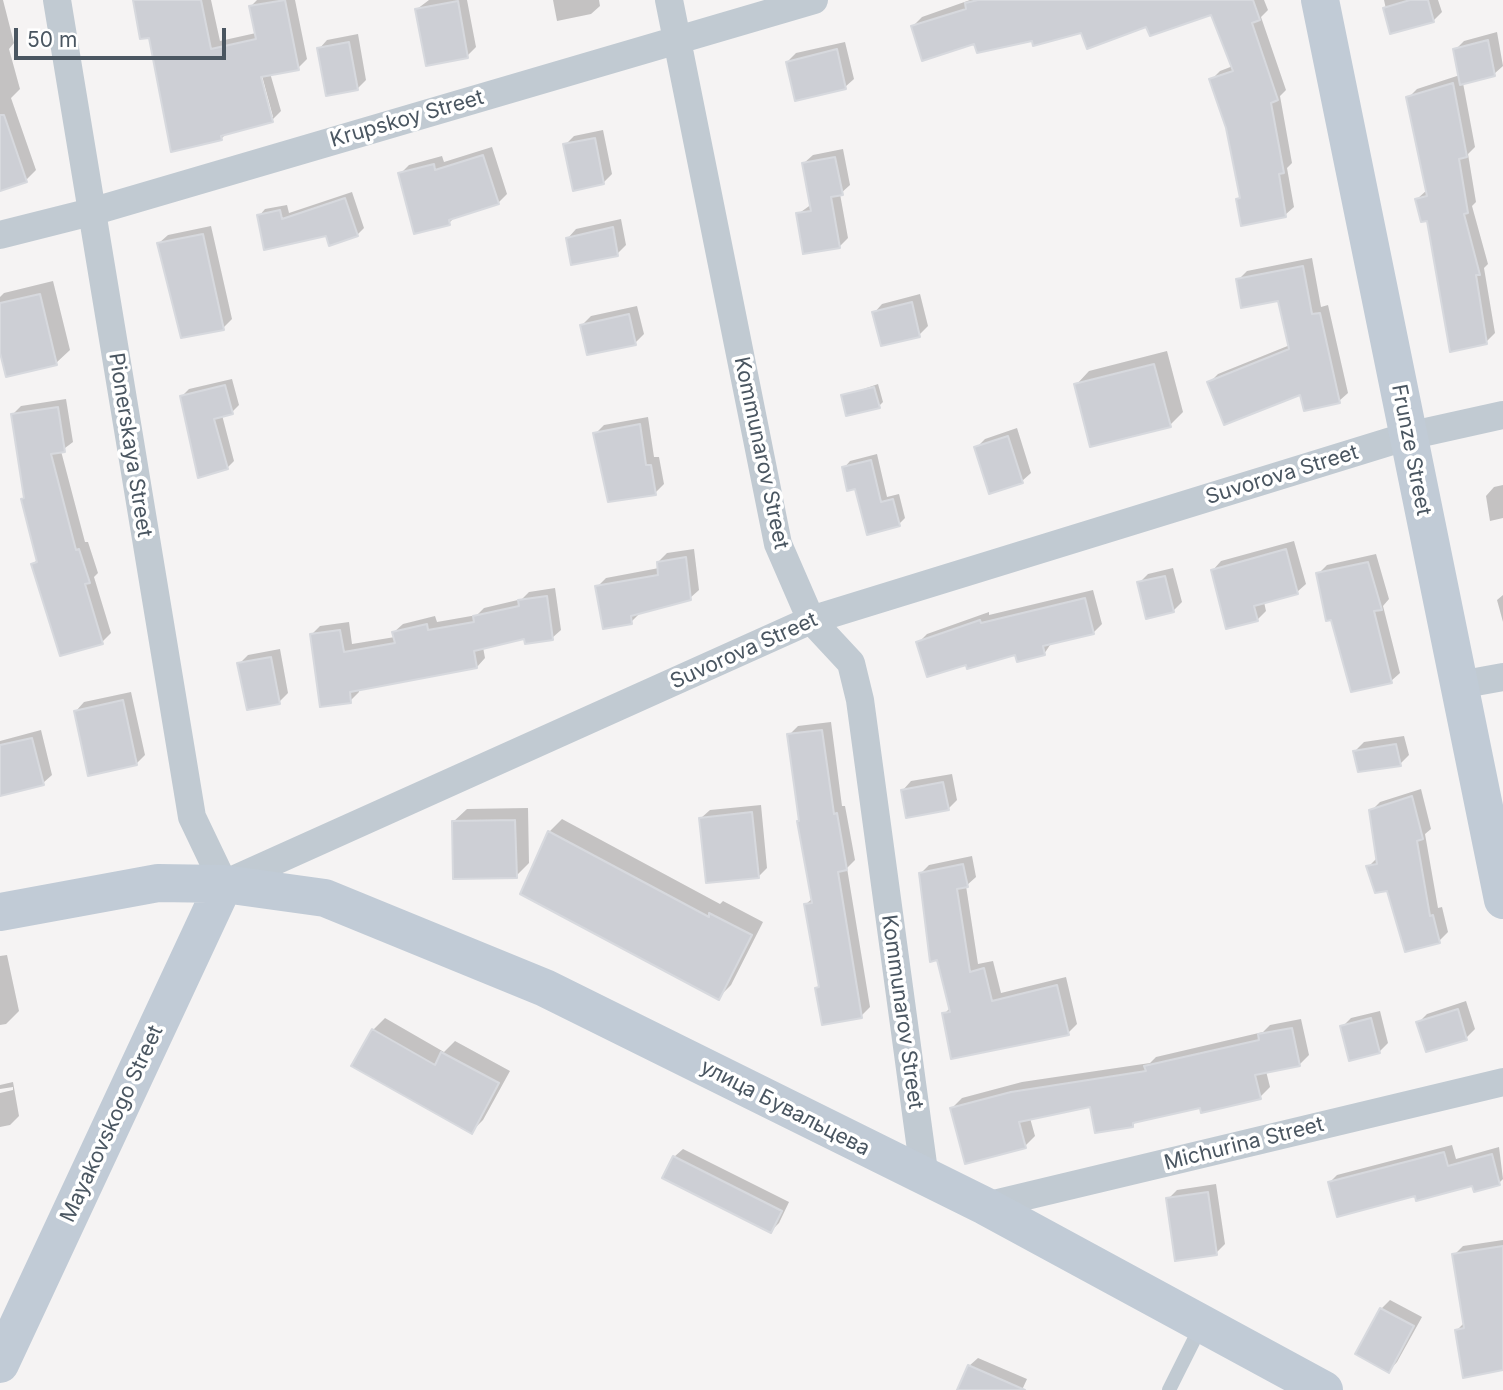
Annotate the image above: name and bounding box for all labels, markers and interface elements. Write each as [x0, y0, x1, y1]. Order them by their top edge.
scale bar [18, 14, 229, 58]
text: 50 m [27, 27, 77, 52]
street label: Krupskoy Street [327, 85, 487, 153]
street label: Pionerskaya Street [103, 351, 157, 539]
street label: Kommunarov Street [728, 355, 794, 551]
street label: Frunze Street [1386, 382, 1436, 518]
street label: Suvorova Street [1203, 440, 1361, 510]
street label: Suvorova Street [667, 607, 821, 695]
street label: Kommunarov Street [876, 913, 928, 1111]
street label: Mayakovskogo Street [55, 1022, 169, 1226]
street label: улица Бувальцева [696, 1054, 874, 1162]
street label: Michurina Street [1162, 1112, 1326, 1176]

